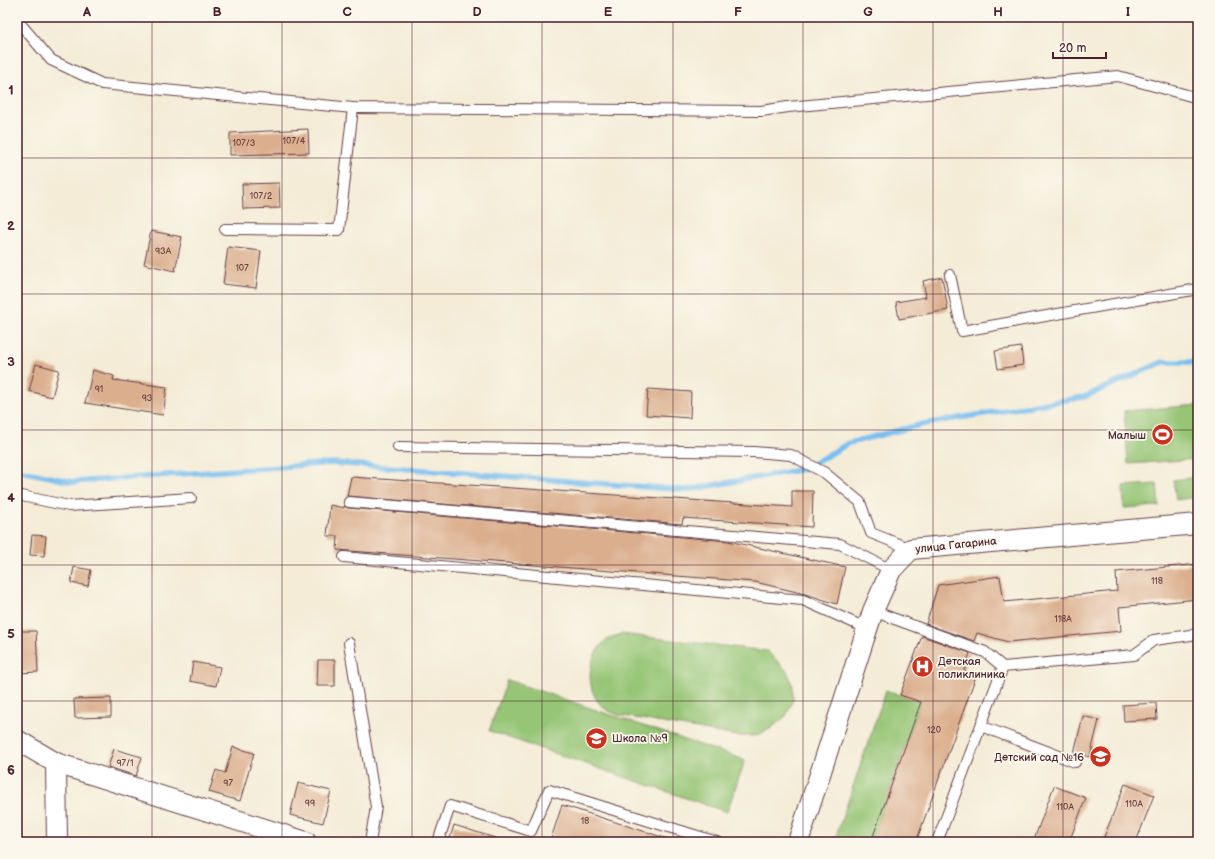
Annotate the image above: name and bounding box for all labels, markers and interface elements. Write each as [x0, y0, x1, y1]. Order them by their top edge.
text: A [82, 4, 91, 20]
text: B [212, 4, 222, 20]
text: C [342, 4, 352, 20]
text: D [472, 4, 482, 20]
text: E [604, 4, 613, 20]
text: F [734, 4, 742, 20]
text: G [863, 4, 873, 20]
text: H [993, 4, 1003, 20]
text: I [1126, 4, 1130, 20]
scale bar [1053, 34, 1106, 60]
text: 20 m [1059, 41, 1086, 56]
text: 1 [8, 82, 14, 98]
house number: 107/4 [283, 136, 306, 147]
house number: 107/3 [233, 138, 256, 149]
house number: 107/2 [250, 191, 273, 202]
text: 2 [7, 218, 15, 234]
house number: 93А [155, 246, 172, 257]
house number: 107 [235, 263, 249, 274]
text: 3 [7, 354, 15, 370]
house number: 91 [95, 384, 103, 395]
house number: 93 [142, 393, 153, 404]
sports icon: Малыш [1149, 422, 1175, 448]
place label: Малыш [1108, 429, 1146, 442]
text: 4 [7, 490, 15, 506]
street label: улица Гагарина [915, 534, 998, 556]
house number: 118 [1151, 576, 1163, 587]
house number: 118А [1054, 614, 1072, 625]
text: 5 [7, 626, 15, 642]
hospital icon: Детская поликлиника [909, 654, 935, 680]
place label: Детская поликлиника [938, 655, 1006, 681]
school or university icon: Школа №9 [584, 725, 610, 751]
house number: 120 [927, 725, 941, 736]
place label: Школа №9 [612, 732, 668, 745]
school or university icon: Детский сад №16 [1087, 744, 1113, 770]
place label: Детский сад №16 [994, 751, 1084, 764]
house number: 97/1 [116, 758, 134, 769]
text: 6 [7, 762, 15, 778]
house number: 97 [223, 778, 233, 789]
house number: 99 [305, 798, 315, 809]
house number: 110А [1125, 799, 1143, 810]
house number: 110А [1056, 802, 1074, 813]
house number: 18 [581, 816, 589, 827]

